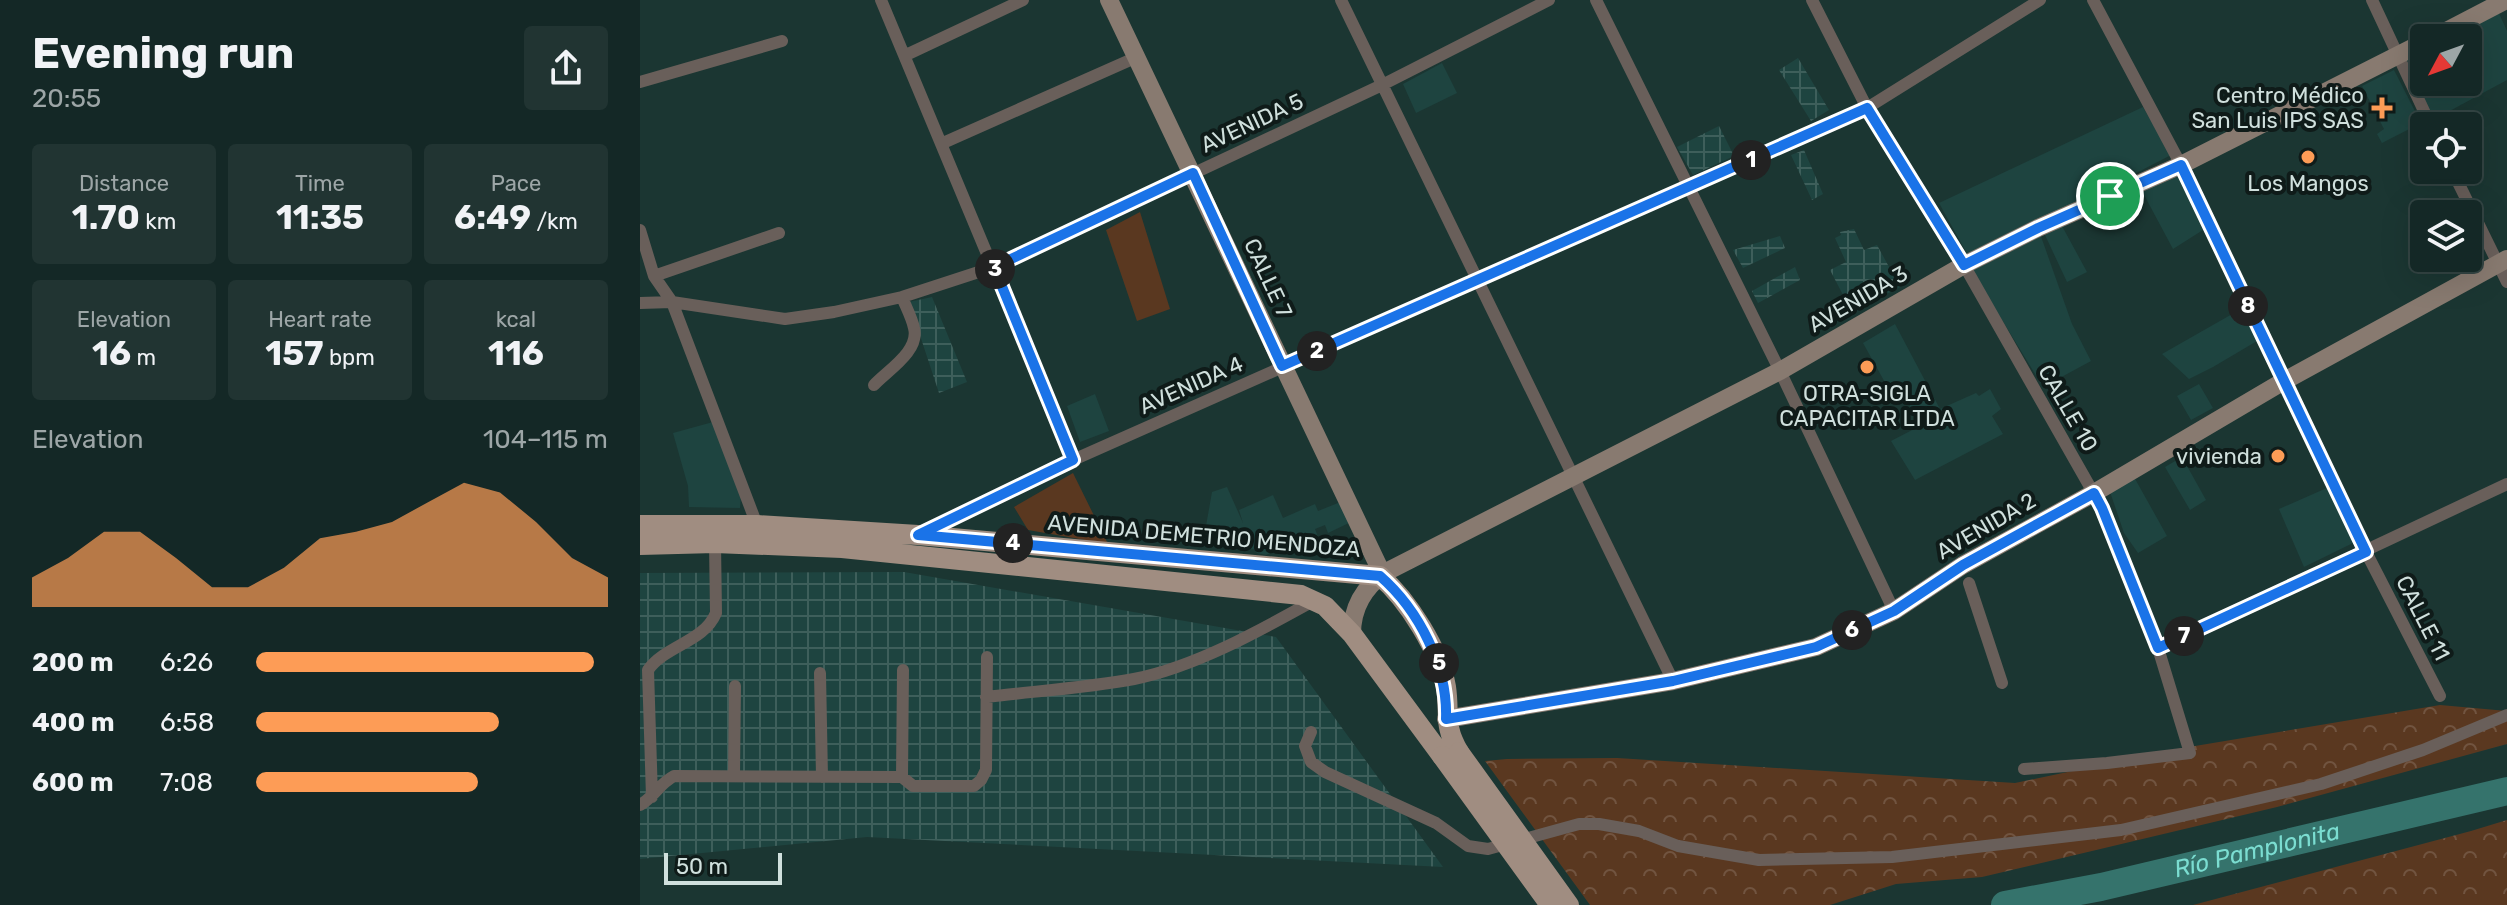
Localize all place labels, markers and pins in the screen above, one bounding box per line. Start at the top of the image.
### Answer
place label: Centro Médico San Luis IPS SAS [2191,82,2364,134]
marker: Centro Médico San Luis IPS SAS [2371,97,2393,119]
pin: 1 [1731,140,1771,180]
marker: Los Mangos [2299,148,2317,166]
pin [2076,162,2144,230]
place label: Los Mangos [2247,170,2369,197]
pin: 3 [975,249,1015,289]
pin: 8 [2228,286,2268,326]
pin: 2 [1297,331,1337,371]
marker: OTRA-SIGLA CAPACITAR LTDA [1858,358,1876,376]
place label: OTRA-SIGLA CAPACITAR LTDA [1779,380,1955,432]
place label: vivienda [2176,443,2262,470]
marker: vivienda [2269,447,2287,465]
pin: 4 [993,523,1033,563]
pin: 6 [1832,610,1872,650]
pin: 7 [2164,616,2204,656]
pin: 5 [1419,643,1459,683]

